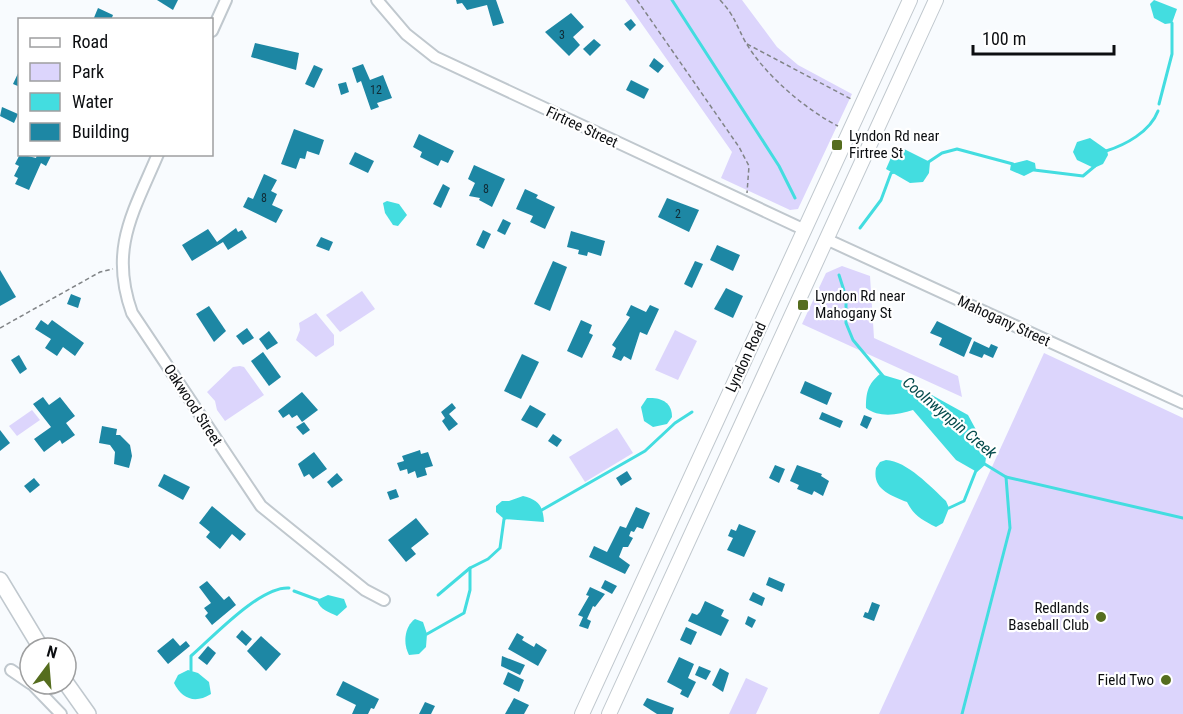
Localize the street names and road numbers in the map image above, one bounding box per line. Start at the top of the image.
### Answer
street label: Firtree Street [543,103,621,151]
street label: Mahogany Street [955,292,1053,350]
street label: Lyndon Road [722,319,770,395]
street label: Oakwood Street [160,361,226,449]

